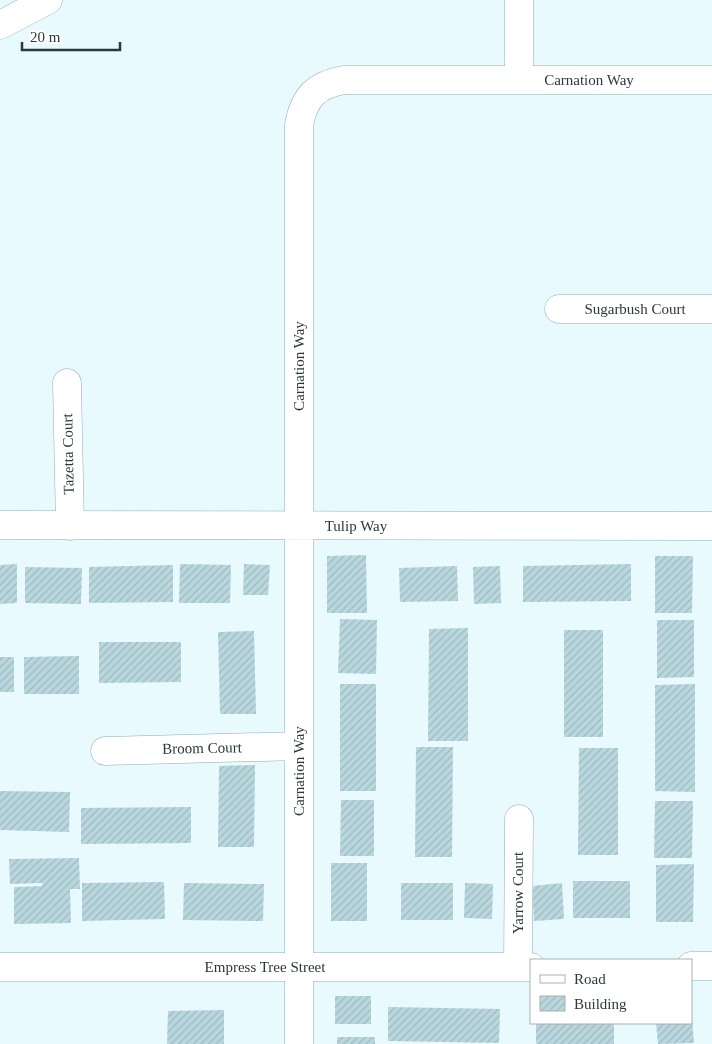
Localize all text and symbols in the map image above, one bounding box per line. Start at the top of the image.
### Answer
scale bar [22,20,120,52]
text: 20 m [30,29,61,45]
street label: Carnation Way [544,72,634,88]
street label: Sugarbush Court [584,301,686,317]
street label: Carnation Way [291,321,307,411]
street label: Tazetta Court [59,413,77,495]
street label: Tulip Way [325,518,388,534]
street label: Carnation Way [291,726,307,816]
street label: Broom Court [162,739,243,757]
street label: Yarrow Court [510,851,526,934]
street label: Empress Tree Street [205,959,326,975]
legend [530,959,692,1024]
text: Road [574,971,606,987]
text: Building [574,996,627,1012]

